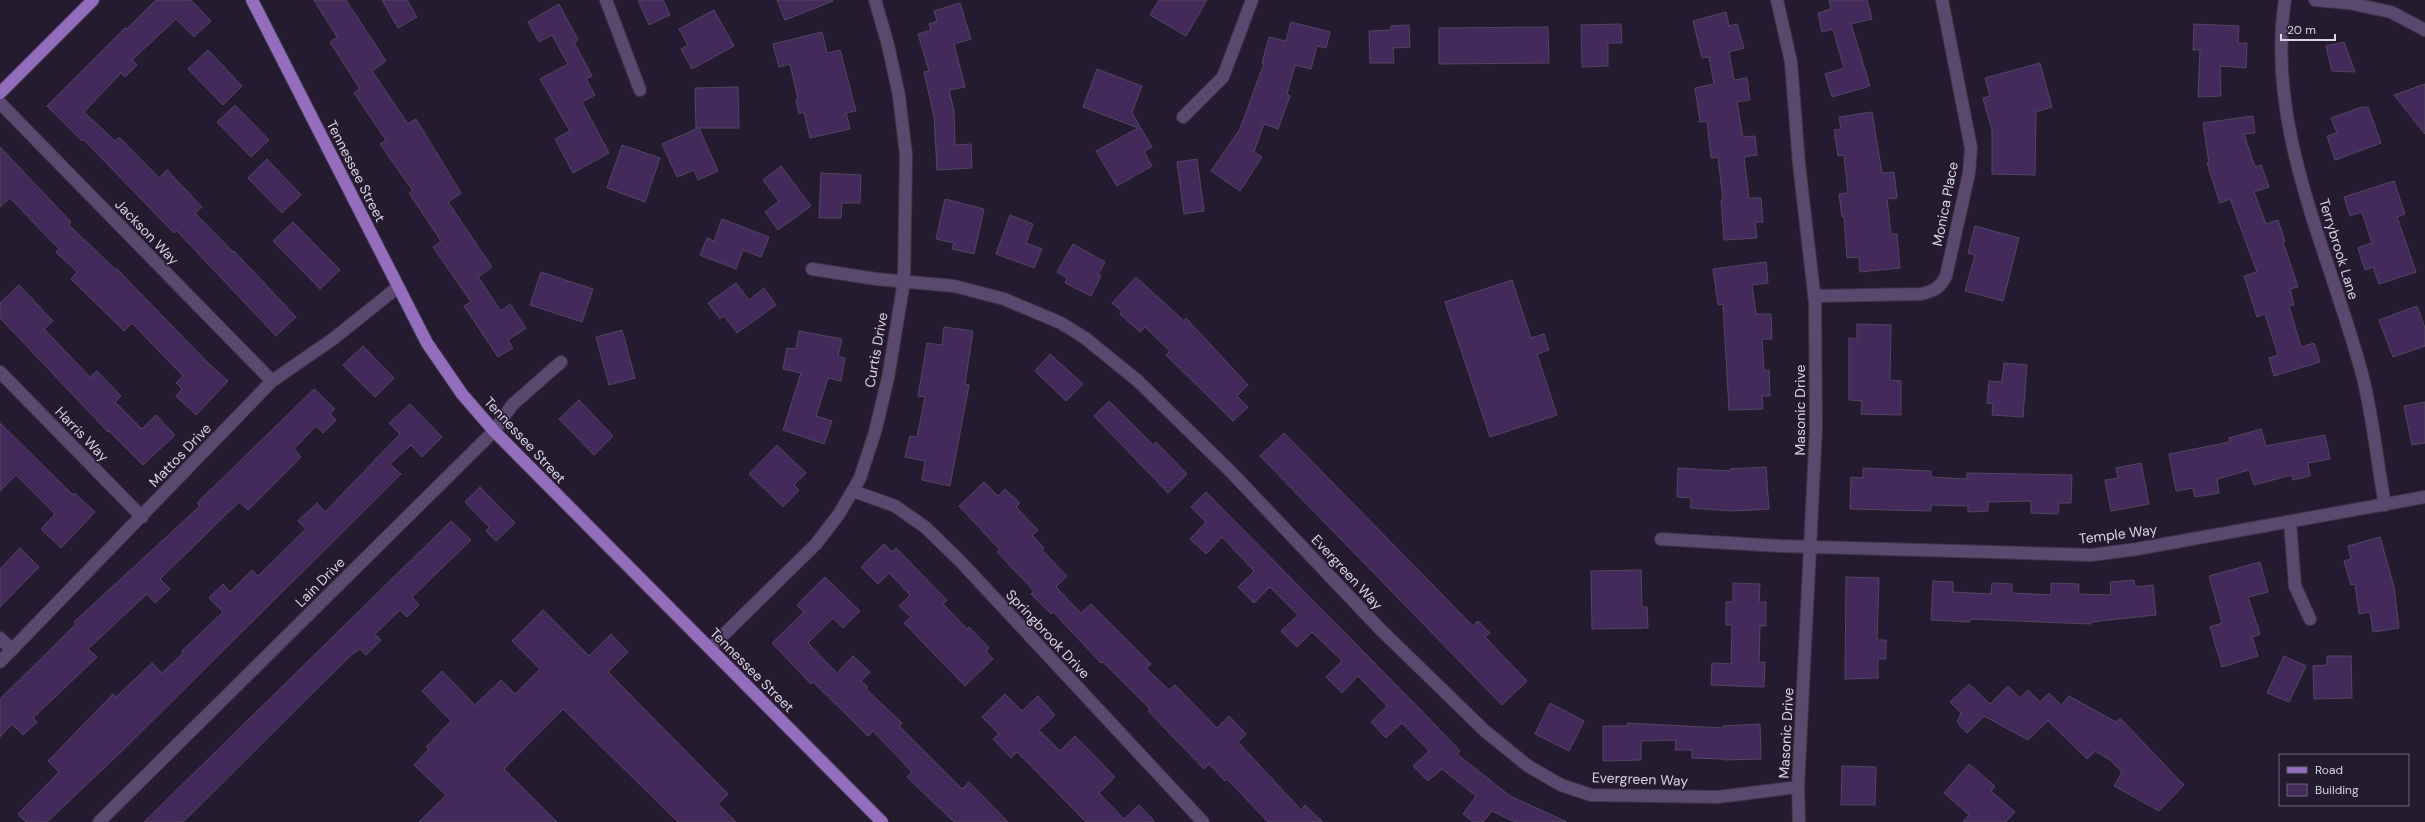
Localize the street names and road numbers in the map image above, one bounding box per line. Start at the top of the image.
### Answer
street label: Tennessee Street [323,117,389,225]
street label: Monica Place [1928,160,1962,248]
street label: Jackson Way [111,195,183,269]
street label: Terrybrook Lane [2315,196,2363,302]
street label: Curtis Drive [861,311,891,389]
street label: Masonic Drive [1791,364,1809,456]
street label: Tennessee Street [480,393,570,487]
street label: Harris Way [51,403,113,465]
street label: Mattos Drive [145,419,215,491]
street label: Temple Way [2078,520,2158,548]
street label: Evergreen Way [1308,531,1387,614]
street label: Lain Drive [291,553,349,611]
street label: Springbrook Drive [1002,586,1094,682]
street label: Tennessee Street [706,624,798,716]
street label: Masonic Drive [1775,687,1797,779]
street label: Evergreen Way [1592,768,1689,790]

